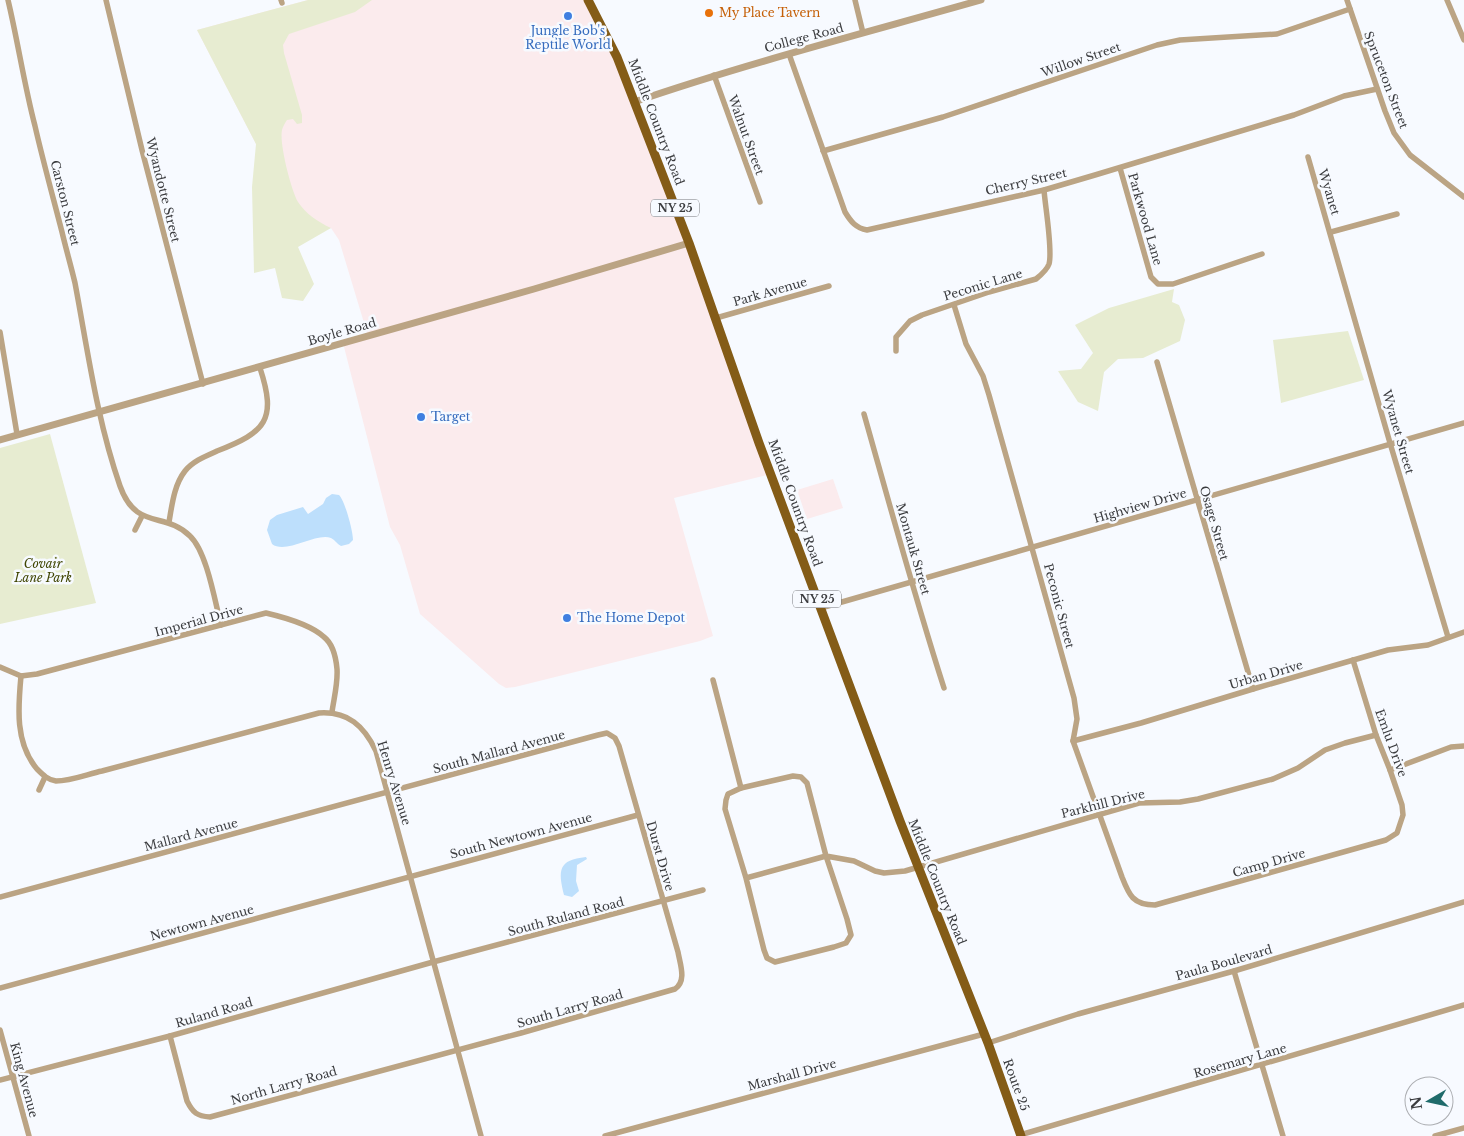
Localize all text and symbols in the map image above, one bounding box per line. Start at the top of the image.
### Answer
place label: My Place Tavern [719,5,820,20]
marker: My Place Tavern [703,7,715,19]
marker: Jungle Bob's Reptile World [562,10,574,22]
street label: College Road [763,20,845,55]
place label: Jungle Bob's Reptile World [525,23,611,52]
street label: Spruceton Street [1361,29,1412,131]
street label: Willow Street [1038,39,1123,80]
street label: Middle Country Road [625,56,688,187]
street label: Walnut Street [725,92,768,177]
street label: Wyandotte Street [143,135,184,244]
street label: Carston Street [48,159,83,248]
street label: Cherry Street [984,165,1068,198]
street label: Wyanet [1315,166,1344,217]
street label: Parkwood Lane [1125,171,1166,267]
road number: NY 25 [651,200,699,217]
street label: Peconic Lane [942,265,1024,304]
street label: Park Avenue [731,274,809,309]
street label: Boyle Road [306,315,378,348]
street label: Wyanet Street [1379,387,1418,476]
place label: Target [431,409,471,424]
marker: Target [415,411,427,423]
street label: Middle Country Road [765,437,825,569]
street label: Osage Street [1197,484,1232,562]
street label: Highview Drive [1092,485,1188,526]
street label: Montauk Street [893,501,934,597]
park label: Covair Lane Park [13,556,72,585]
street label: Peconic Street [1041,562,1078,650]
road number: NY 25 [793,590,841,608]
street label: Imperial Drive [153,601,245,640]
place label: The Home Depot [577,610,686,625]
marker: The Home Depot [561,612,573,624]
street label: Urban Drive [1227,657,1305,692]
street label: Emlu Drive [1372,707,1411,779]
street label: South Mallard Avenue [431,727,567,776]
street label: Henry Avenue [374,739,414,827]
street label: Parkhill Drive [1059,786,1146,821]
street label: South Newtown Avenue [448,809,594,862]
street label: Mallard Avenue [142,815,240,854]
street label: Middle Country Road [905,817,970,947]
street label: Durst Drive [643,819,678,893]
street label: Camp Drive [1231,845,1307,880]
street label: South Ruland Road [506,894,626,939]
street label: Newtown Avenue [148,901,255,944]
street label: Paula Boulevard [1174,942,1274,983]
street label: South Larry Road [515,986,624,1031]
street label: Ruland Road [173,994,254,1031]
street label: Rosemary Lane [1192,1040,1288,1081]
street label: King Avenue [7,1041,42,1119]
street label: Marshall Drive [746,1055,838,1094]
street label: Route 25 [1000,1057,1033,1113]
street label: North Larry Road [229,1063,339,1108]
north arrow [1404,1076,1454,1126]
text: N [1406,1095,1426,1111]

